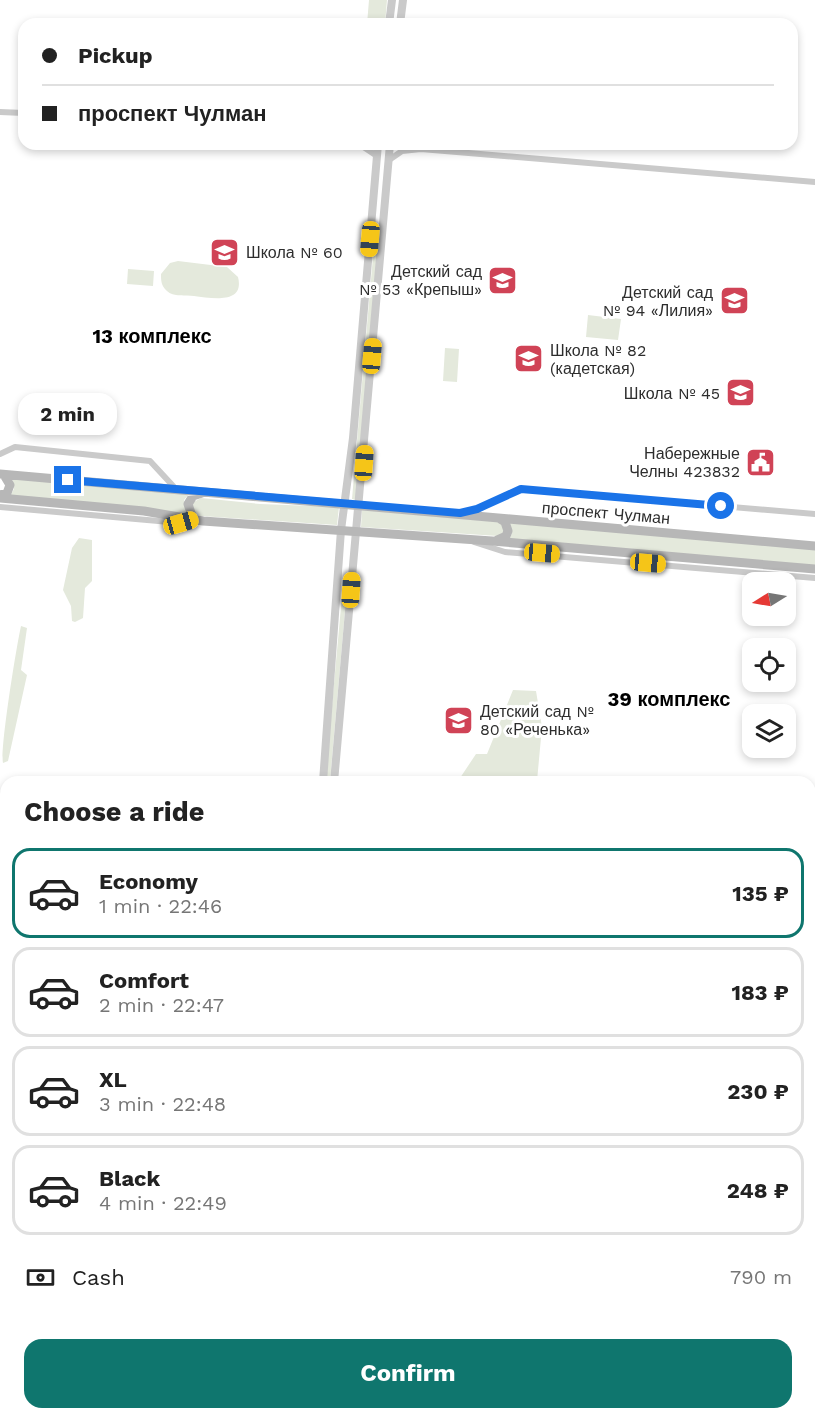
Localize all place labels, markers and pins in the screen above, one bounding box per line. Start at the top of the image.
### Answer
school or university icon: Школа № 60 [209,236,241,268]
place label: Школа № 60 [246,243,343,262]
place label: Детский сад № 53 «Крепыш» [359,262,483,299]
school or university icon: Детский сад № 53 «Крепыш» [487,264,519,296]
place label: Детский сад № 94 «Лилия» [603,283,714,320]
school or university icon: Детский сад № 94 «Лилия» [718,285,750,317]
place label: Школа № 82 (кадетская) [550,341,646,378]
school or university icon: Школа № 82 (кадетская) [513,343,545,375]
school or university icon: Школа № 45 [725,377,757,409]
place label: Школа № 45 [624,384,720,403]
place label: Набережные Челны 423832 [629,444,740,481]
public building icon: Набережные Челны 423832 [745,446,777,478]
place label: Детский сад № 80 «Реченька» [480,702,594,739]
school or university icon: Детский сад № 80 «Реченька» [443,704,475,736]

